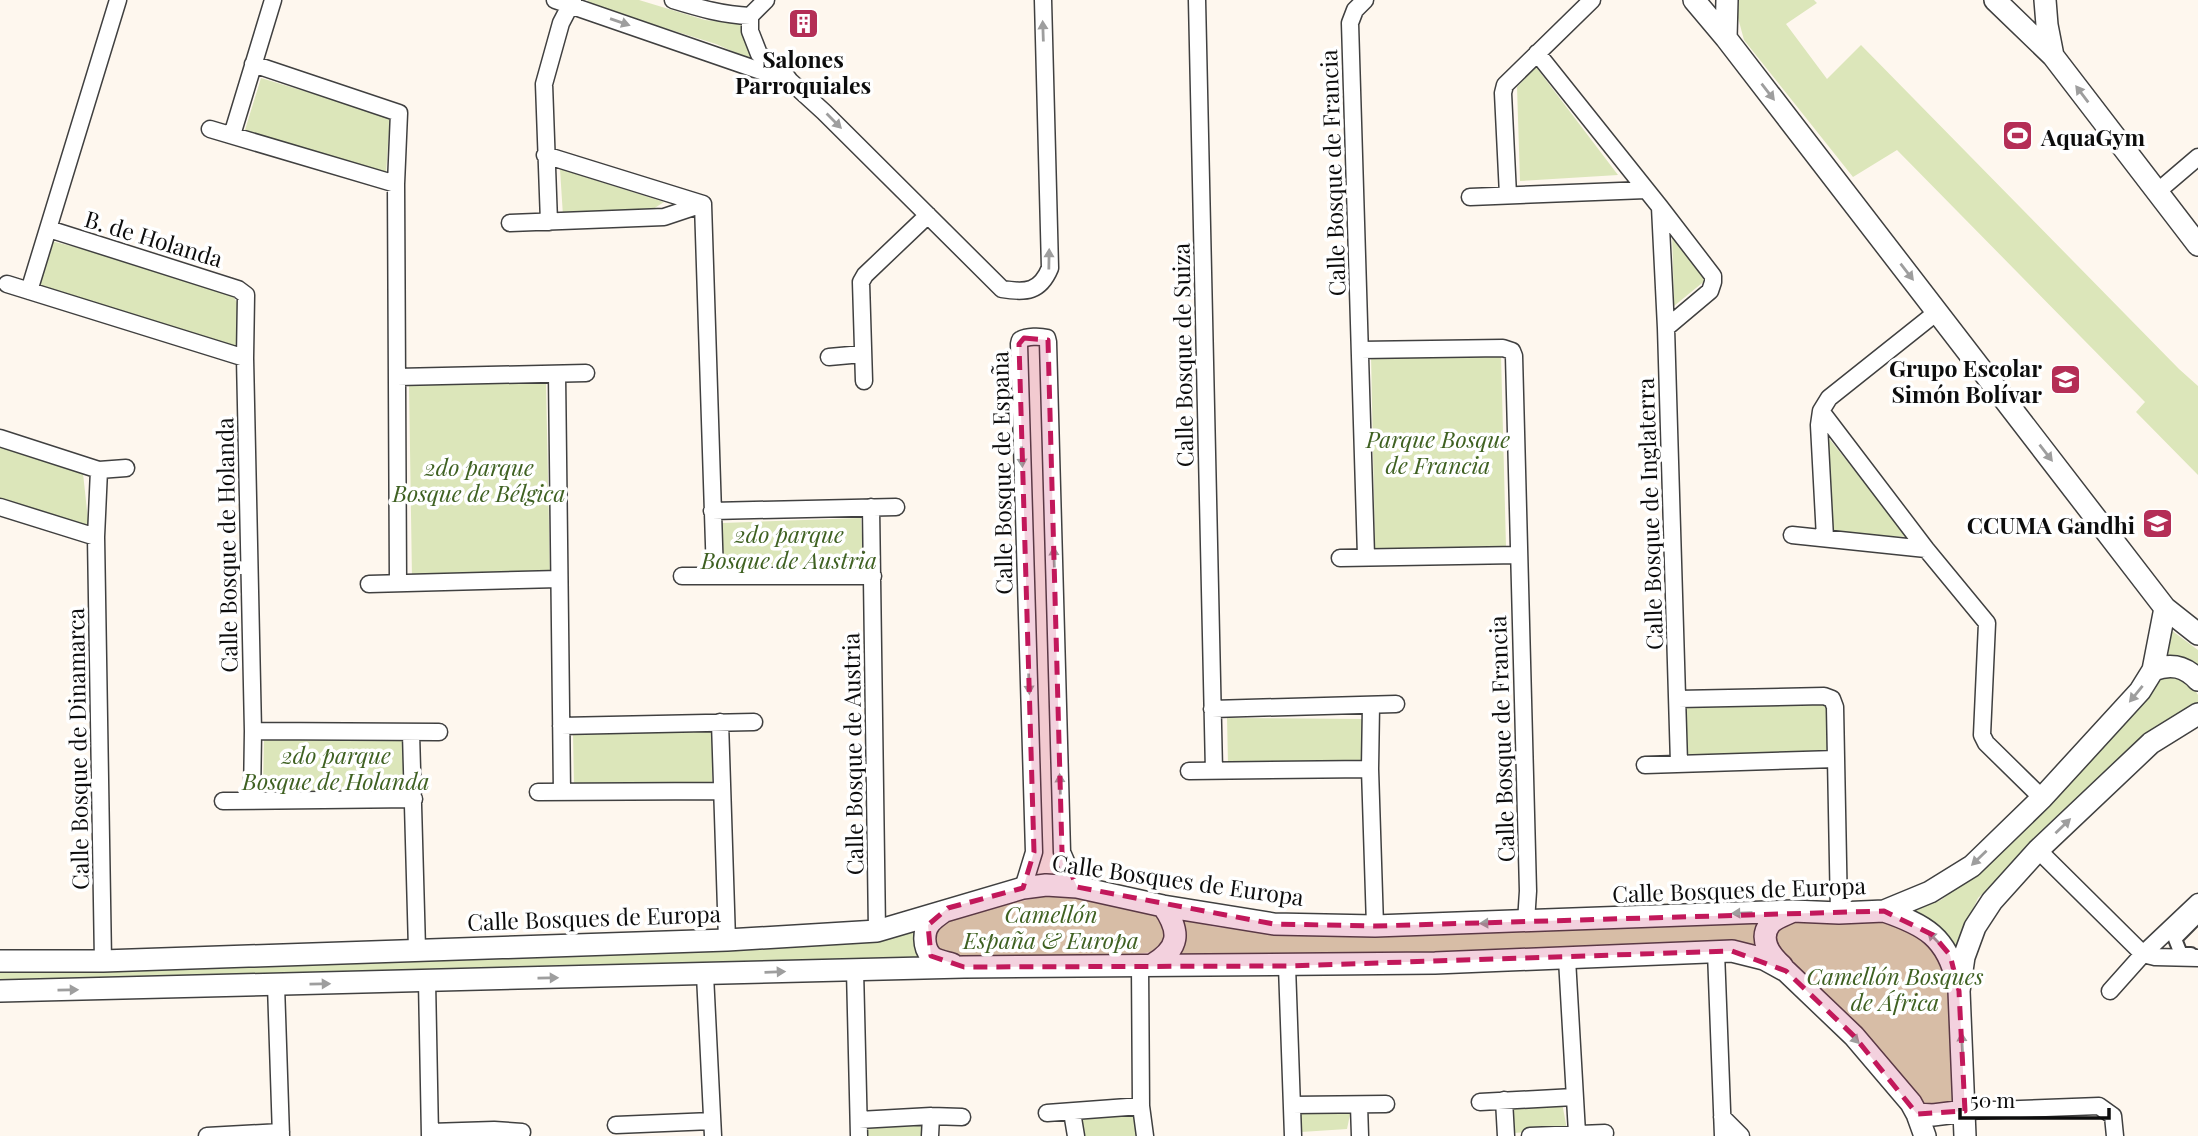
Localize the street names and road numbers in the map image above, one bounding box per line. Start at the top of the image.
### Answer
street label: Calle Bosque de Francia [1312,48,1352,297]
street label: B. de Holanda [81,202,227,274]
street label: Calle Bosque de Suiza [1165,242,1199,467]
street label: Calle Bosque de España [983,350,1019,595]
street label: Calle Bosque de Inglaterra [1629,377,1669,651]
street label: Calle Bosque de Holanda [208,417,244,673]
street label: Calle Bosque de Dinamarca [59,607,95,890]
street label: Calle Bosque de Francia [1481,614,1521,863]
street label: Calle Bosque de Austria [834,632,870,875]
street label: Calle Bosques de Europa [1050,846,1306,912]
street label: Calle Bosques de Europa [1612,869,1867,909]
street label: Calle Bosques de Europa [467,897,722,937]

